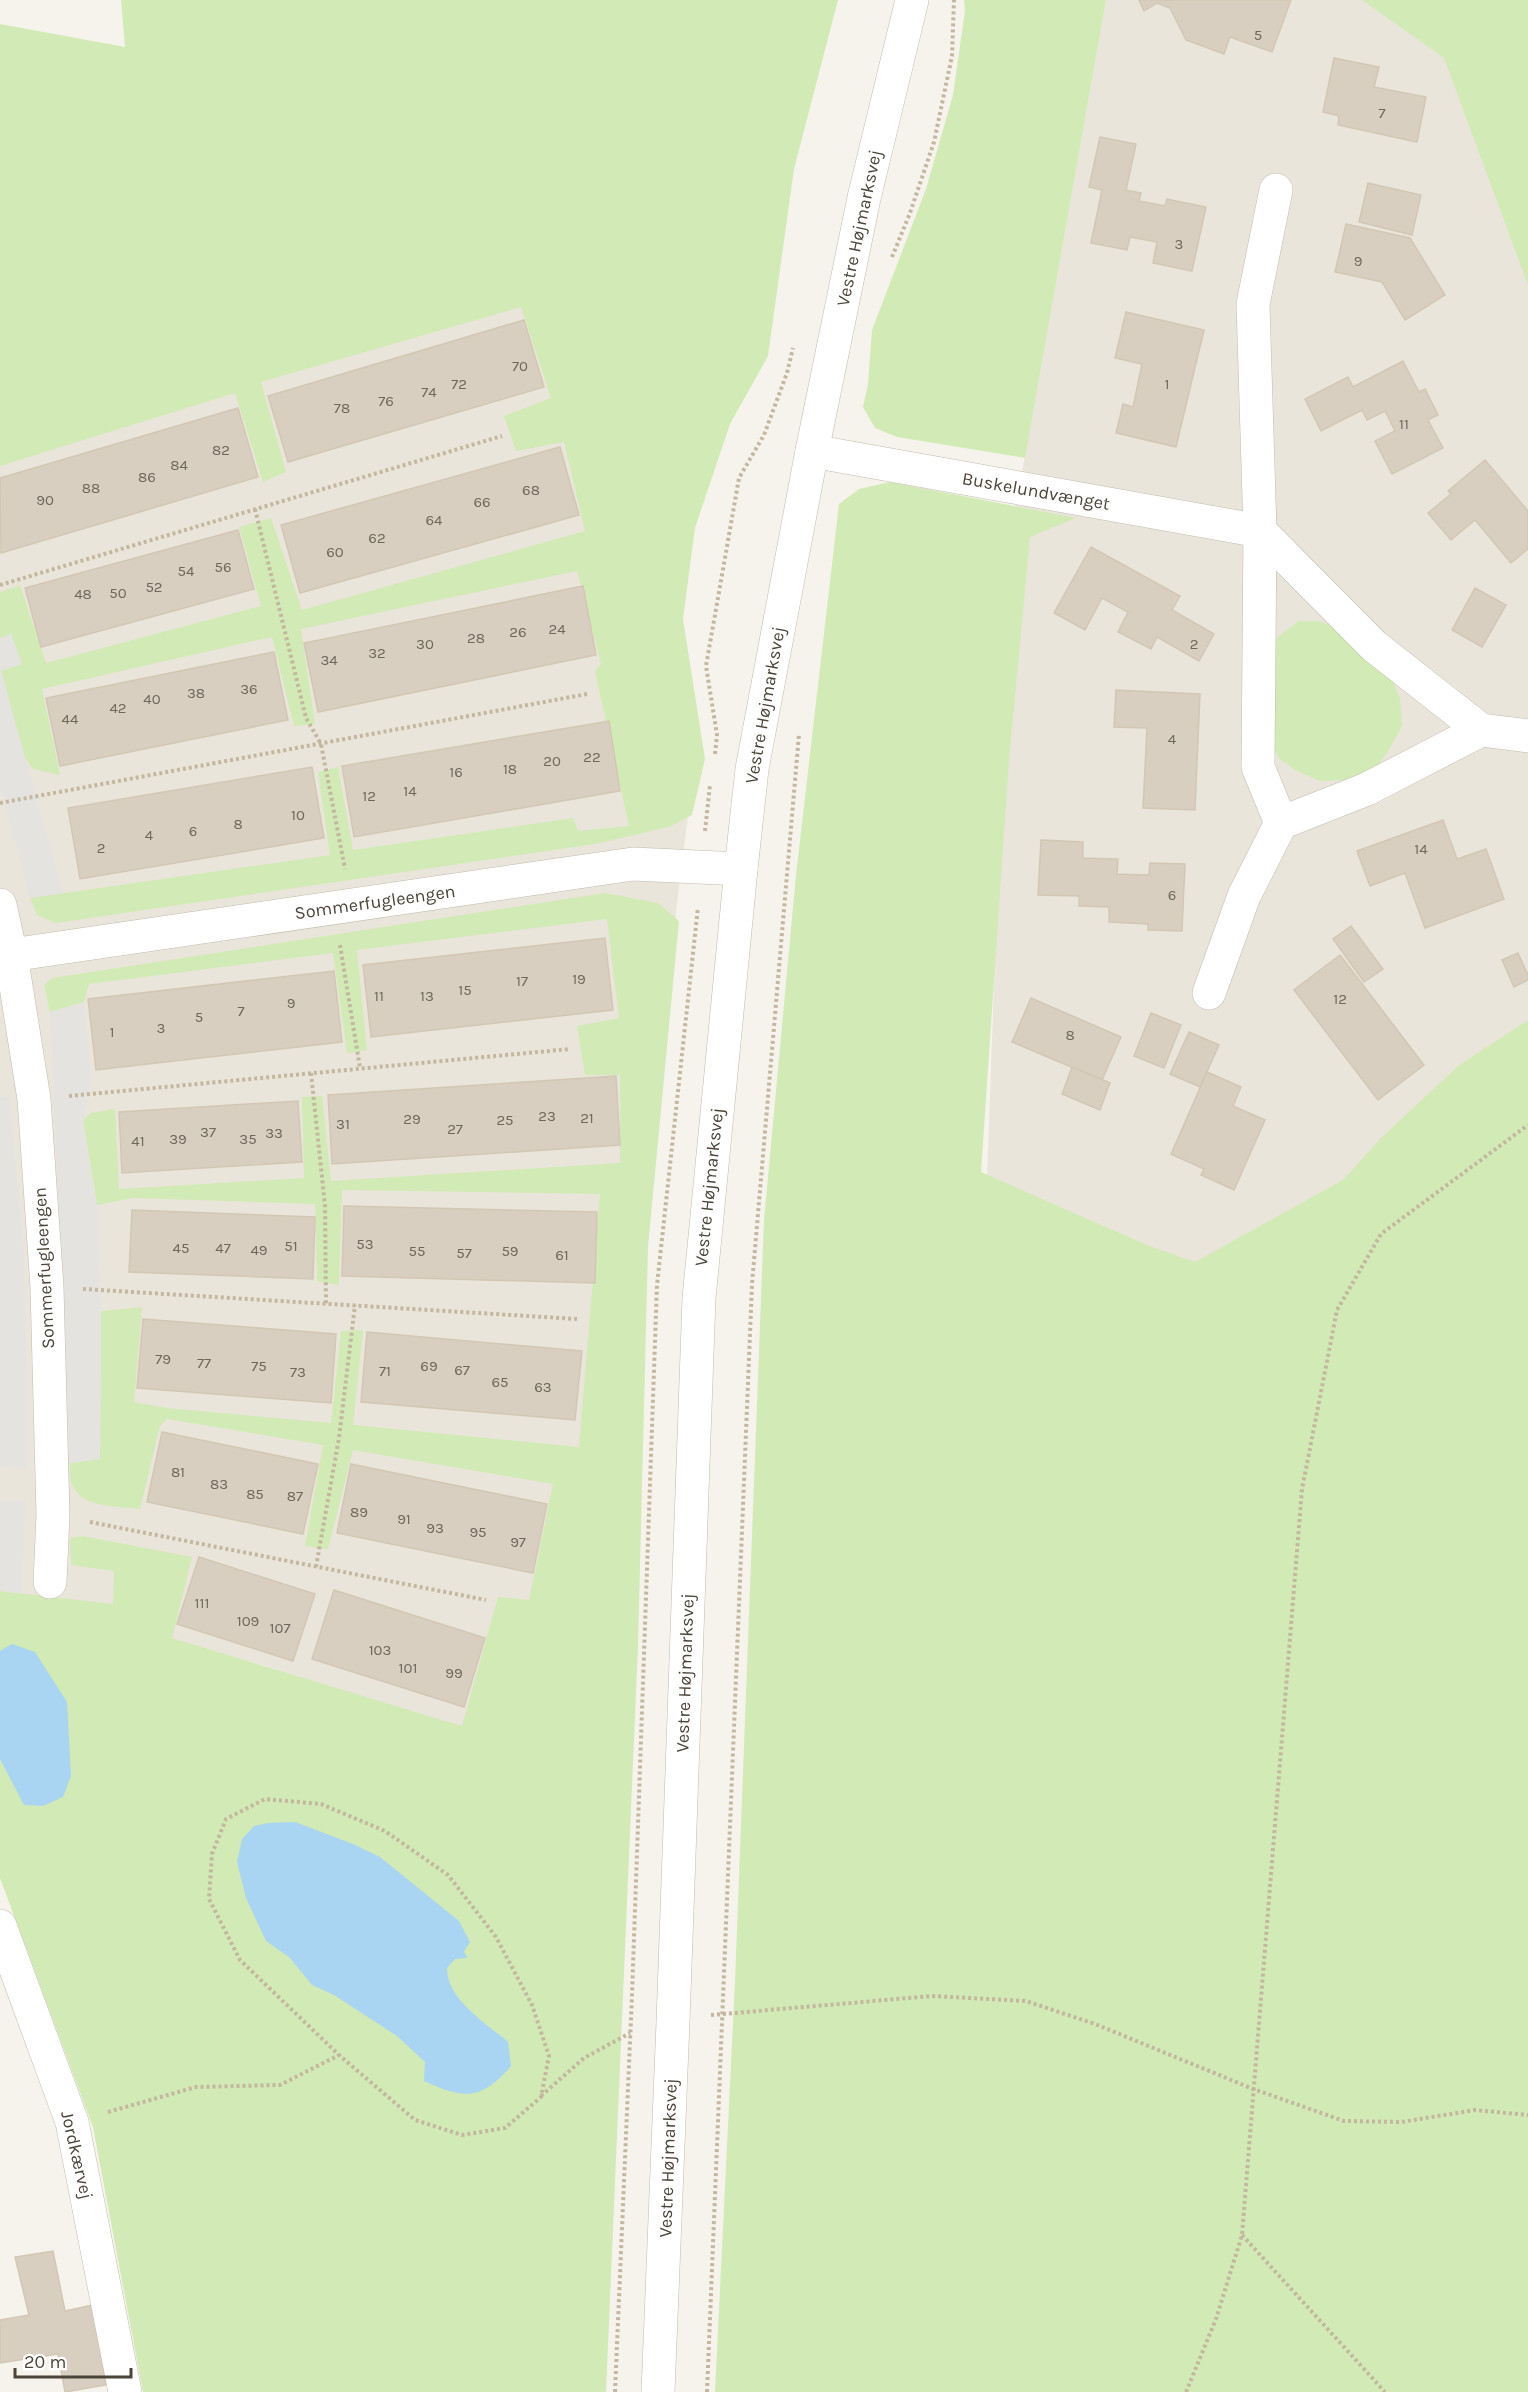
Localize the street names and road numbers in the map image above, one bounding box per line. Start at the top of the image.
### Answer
street label: Vestre Højmarksvej [832,148,886,308]
street label: Buskelundvænget [960,467,1112,515]
street label: Vestre Højmarksvej [740,625,790,785]
street label: Sommerfugleengen [293,880,457,924]
street label: Vestre Højmarksvej [690,1107,728,1267]
street label: Sommerfugleengen [29,1187,59,1349]
street label: Vestre Højmarksvej [671,1593,699,1753]
street label: Vestre Højmarksvej [654,2078,682,2238]
street label: Jordkærvej [56,2109,98,2201]

